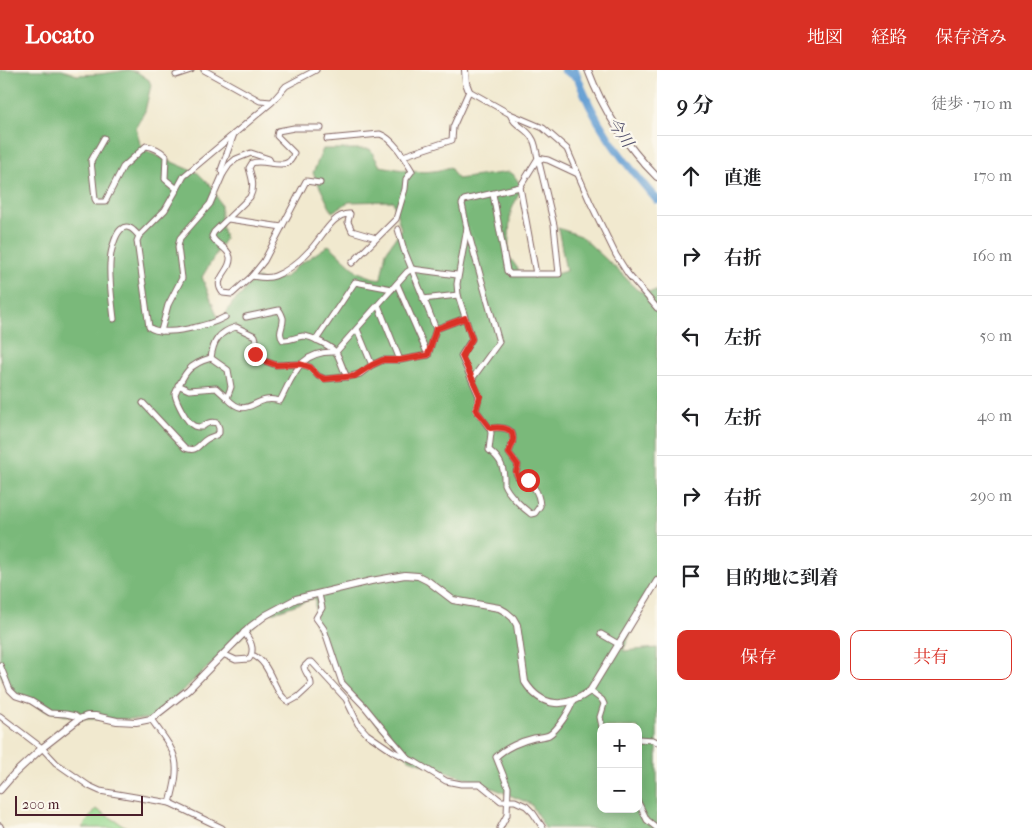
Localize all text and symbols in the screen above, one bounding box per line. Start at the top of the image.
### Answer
text: Locato [25,21,94,49]
text: 地図 [807,27,843,48]
text: 経路 [871,27,907,48]
text: 保存済み [935,27,1007,48]
text: 9 分 [677,93,714,117]
text: 徒歩 · 710 m [931,94,1012,113]
water label: 今川 [604,114,639,153]
icon: ahead [677,162,705,190]
text: 170 m [973,166,1012,185]
text: 直進 [724,167,762,189]
icon: right [677,242,705,270]
text: 160 m [972,246,1012,265]
text: 右折 [724,247,762,269]
icon: left [677,322,705,350]
text: 50 m [980,326,1012,345]
text: 左折 [724,327,762,349]
route end [244,343,267,366]
icon: left [677,402,705,430]
text: 40 m [977,406,1012,425]
text: 左折 [724,407,762,429]
route start [517,469,540,492]
icon: right [677,482,705,510]
text: 290 m [970,486,1012,505]
text: 右折 [724,487,762,509]
icon: arrive [677,562,705,590]
text: 目的地に到着 [724,567,838,589]
button: 保存 [677,630,840,680]
button: 共有 [850,630,1012,680]
map controls [597,723,642,813]
button: + [597,723,642,768]
button: − [597,768,642,813]
scale bar [15,793,142,816]
text: 200 m [22,796,59,813]

